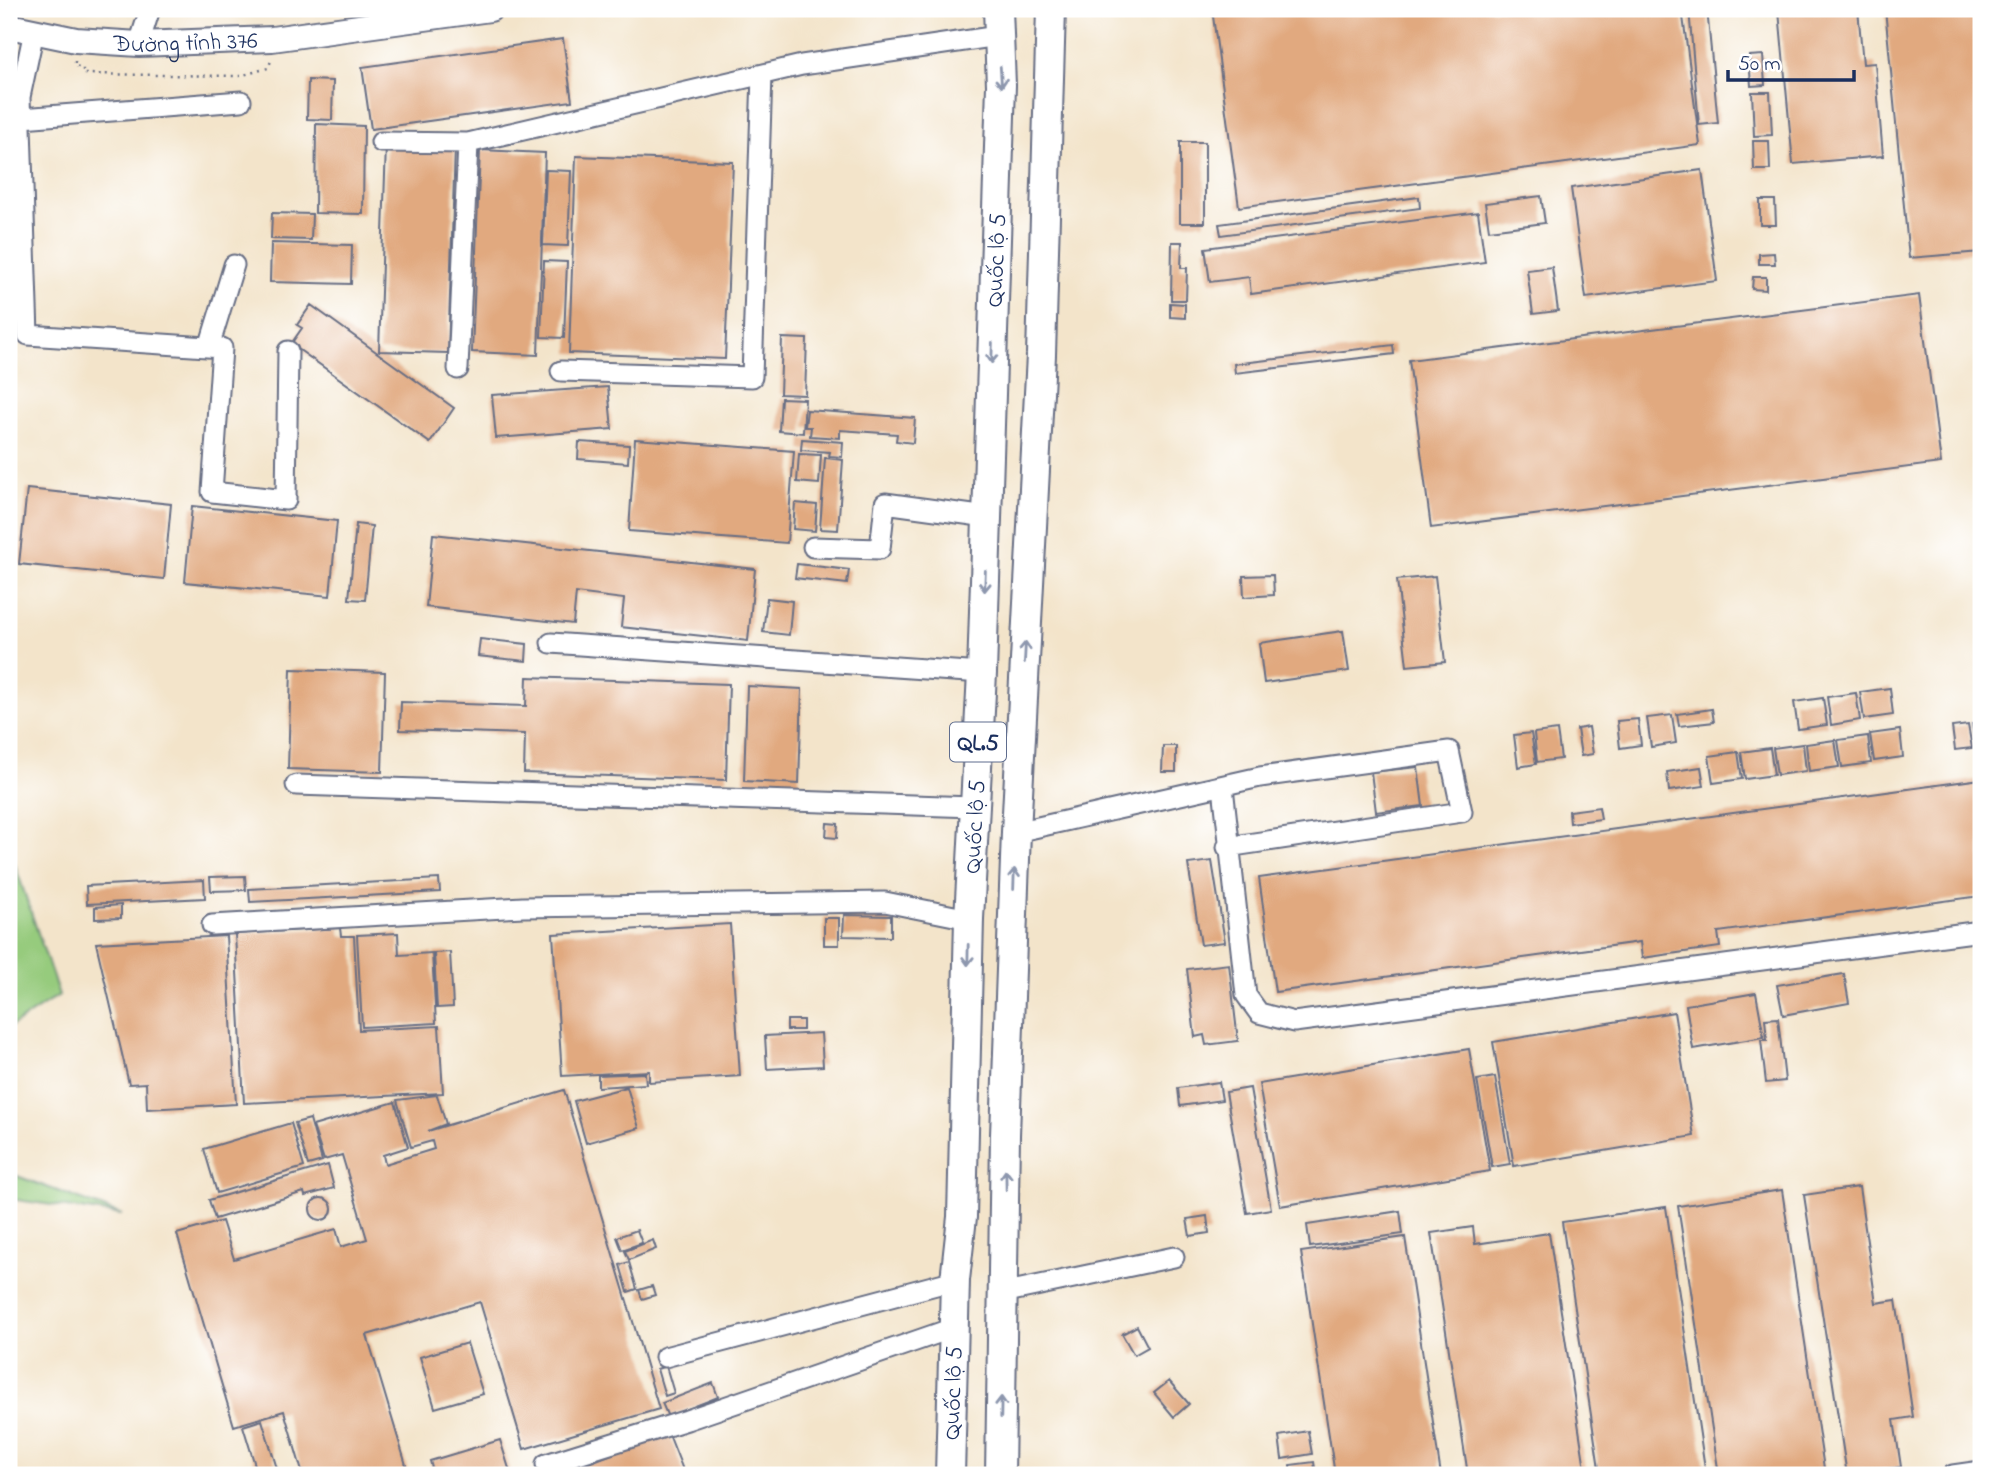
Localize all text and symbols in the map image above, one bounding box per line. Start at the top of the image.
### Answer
street label: Đường tỉnh 376 [111,25,259,64]
scale bar [1728,38,1854,82]
text: 50 m [1738,50,1781,80]
one-way arrow [994,65,1007,88]
street label: Quốc lộ 5 [979,213,1017,308]
one-way arrow [986,341,999,364]
one-way arrow [978,569,992,592]
one-way arrow [1019,640,1032,663]
road number: QL.5 [950,722,1006,762]
street label: Quốc lộ 5 [956,779,996,875]
one-way arrow [1008,868,1021,891]
one-way arrow [961,943,975,966]
one-way arrow [999,1168,1013,1191]
street label: Quốc lộ 5 [936,1346,973,1440]
one-way arrow [994,1396,1008,1419]

